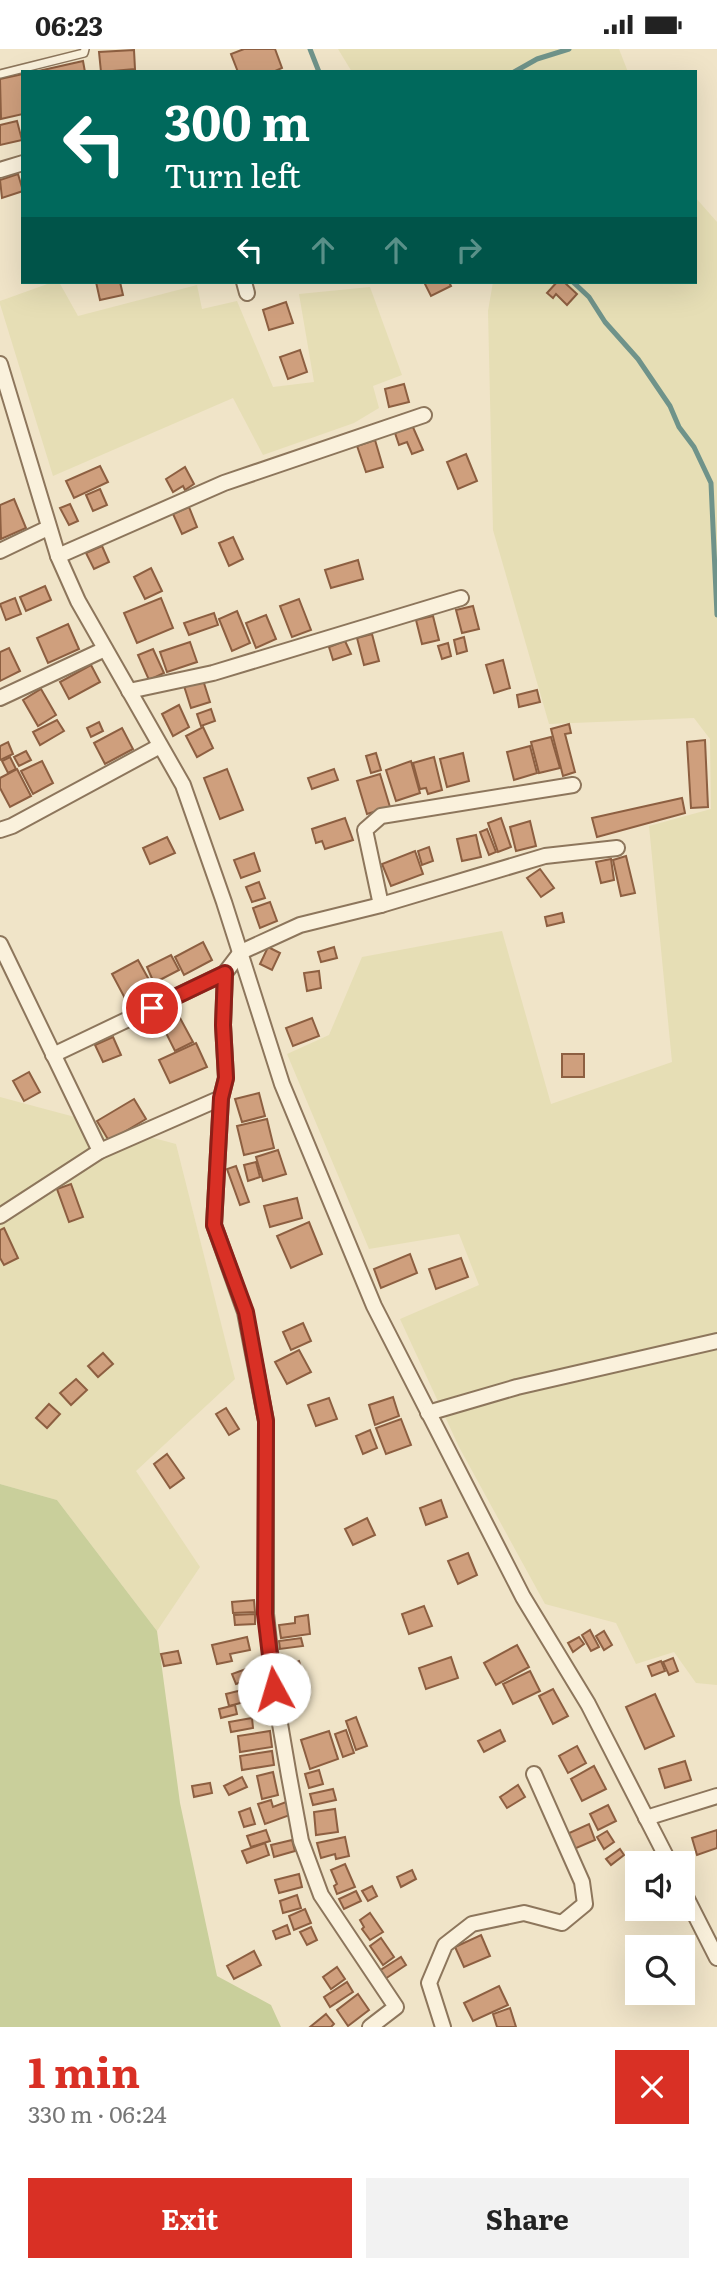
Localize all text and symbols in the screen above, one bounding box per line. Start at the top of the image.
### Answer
text: 06:23 [35,5,103,44]
text: 300 m [164,83,310,156]
icon: left [49,98,140,189]
text: Turn left [164,150,301,198]
icon: left [231,231,269,269]
icon: ahead [304,231,342,269]
icon: ahead [377,231,415,269]
icon: right [450,231,488,269]
pin [122,978,182,1038]
icon: arrive [133,989,171,1027]
position arrow [237,1652,311,1726]
map controls [625,1851,695,2005]
button: sound [625,1851,695,1921]
button: search [625,1935,695,2005]
text: 1 min [28,2039,140,2101]
button: close [615,2050,689,2124]
text: 330 m · 06:24 [28,2096,167,2130]
button: Exit [28,2178,352,2258]
button: Share [366,2178,689,2258]

